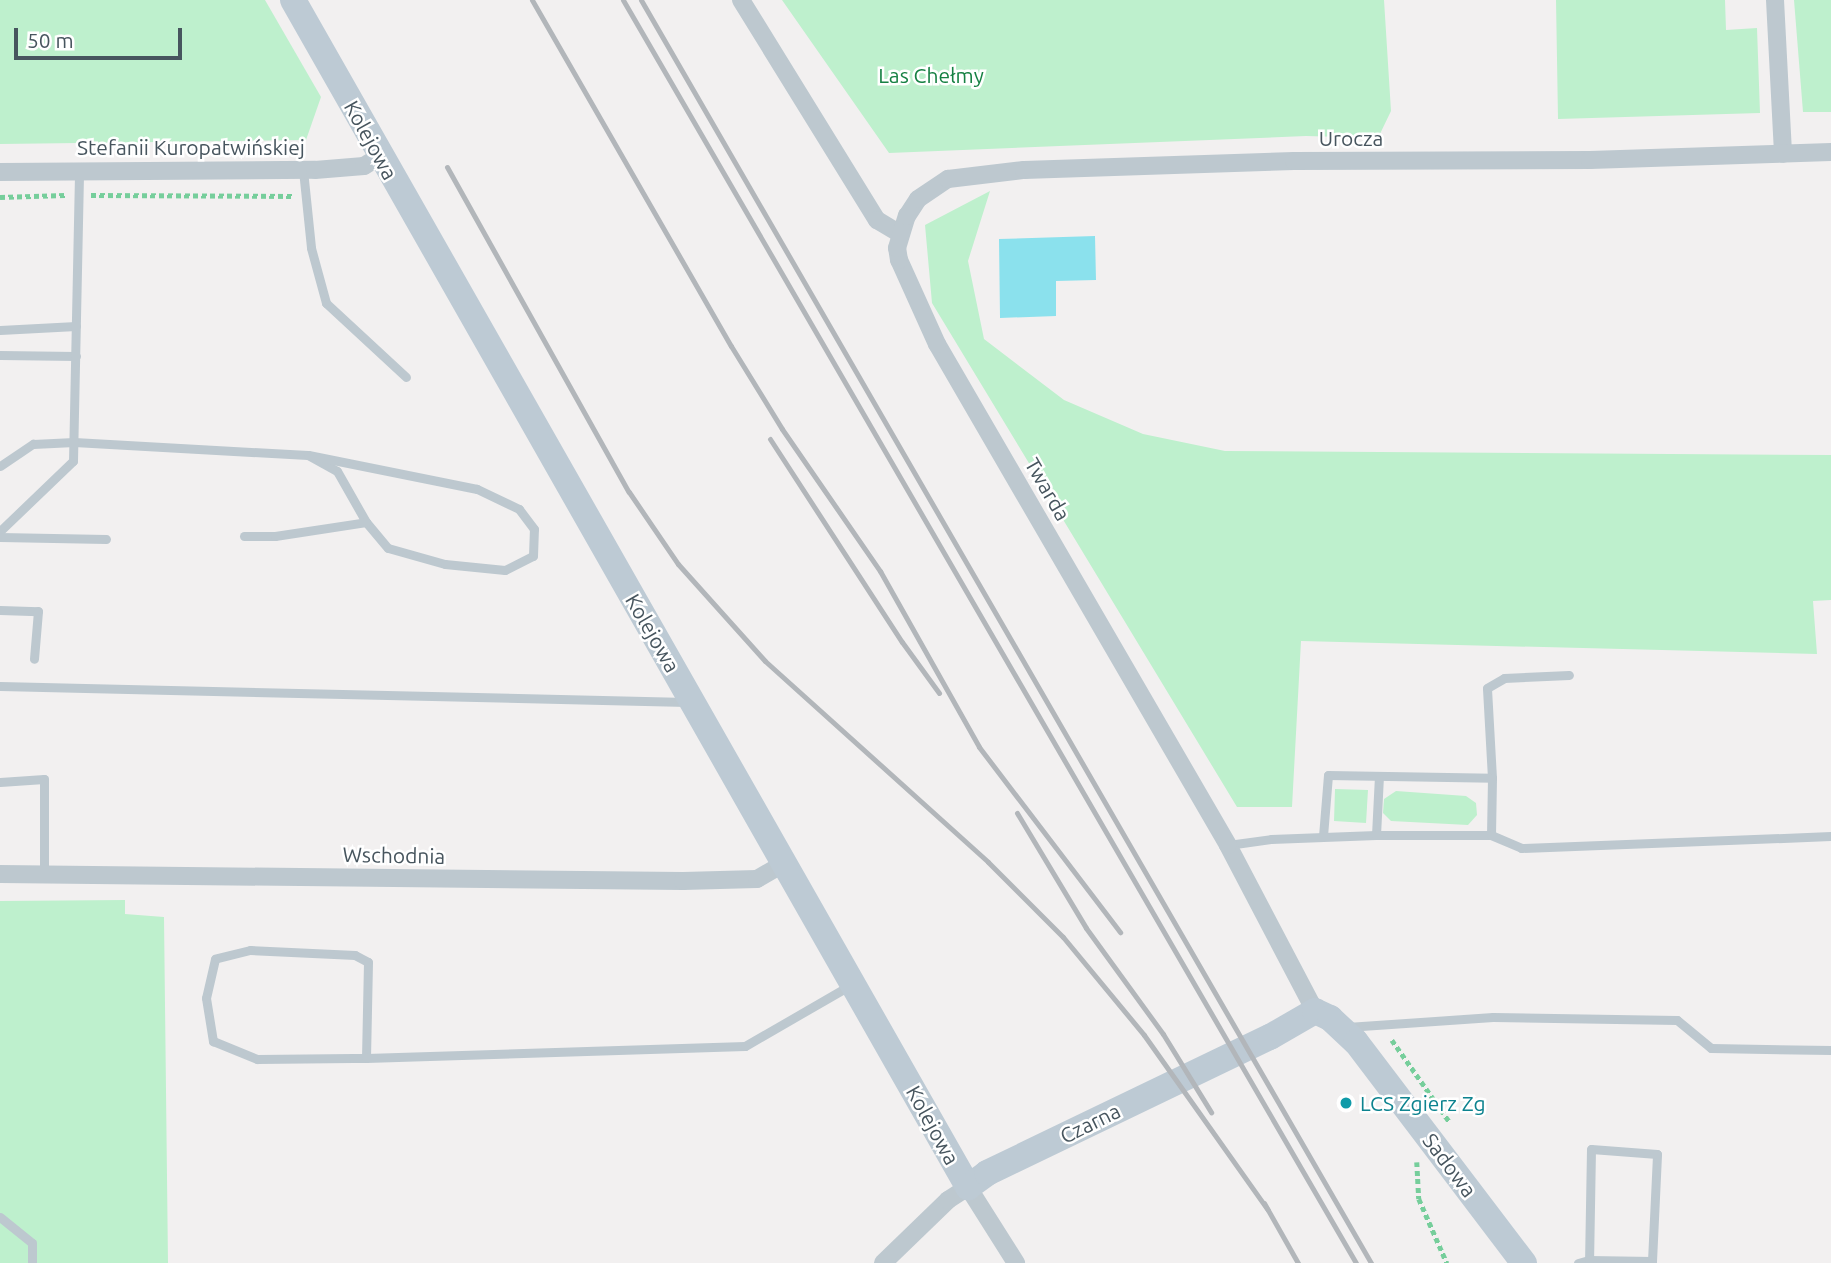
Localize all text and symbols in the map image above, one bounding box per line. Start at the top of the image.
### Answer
scale bar [18,14,186,58]
text: 50 m [27,28,74,52]
park label: Las Chełmy [878,62,984,88]
street label: Kolejowa [339,96,403,184]
street label: Urocza [1319,125,1383,151]
street label: Stefanii Kuropatwińskiej [77,134,305,160]
street label: Twarda [1020,453,1076,525]
street label: Kolejowa [621,589,685,677]
street label: Wschodnia [343,842,445,868]
street label: Kolejowa [901,1081,965,1169]
place label: LCS Zgierz Zg [1360,1090,1485,1116]
marker: LCS Zgierz Zg [1338,1095,1354,1111]
street label: Czarna [1056,1098,1124,1148]
street label: Sadowa [1418,1128,1482,1202]

